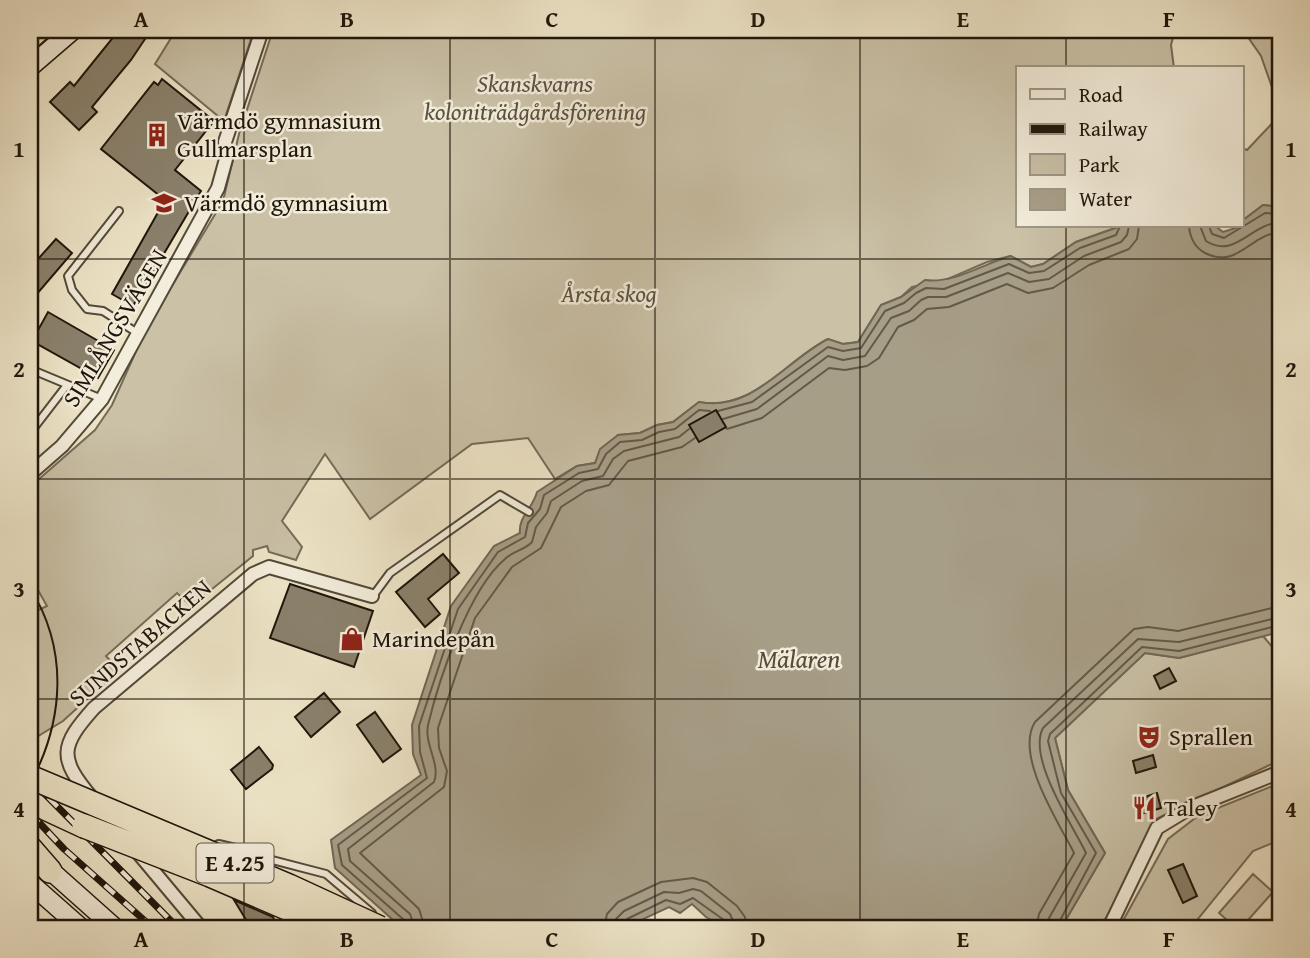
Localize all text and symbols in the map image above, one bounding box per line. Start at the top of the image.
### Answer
text: A [134,2,149,35]
text: B [340,2,354,35]
text: C [545,2,559,35]
text: D [751,2,766,35]
text: E [957,2,969,35]
text: F [1163,2,1175,35]
park label: Skanskvarns koloniträdgårdsförening [424,66,646,129]
legend [1016,66,1244,228]
text: Road [1079,79,1124,110]
place label: Värmdö gymnasium Gullmarsplan [177,103,381,166]
text: Railway [1079,113,1148,144]
building icon: Värmdö gymnasium Gullmarsplan [143,121,171,149]
text: 1 [13,132,25,165]
text: 1 [1285,132,1297,165]
text: Park [1079,149,1120,180]
text: Water [1079,183,1132,214]
place label: Värmdö gymnasium [184,185,388,220]
school or university icon: Värmdö gymnasium [150,189,178,217]
street label: SIMLÅNGSVÄGEN [54,242,176,413]
park label: Årsta skog [560,276,657,311]
text: 2 [13,352,25,385]
text: 2 [1285,352,1297,385]
street label: SUNDSTABACKEN [61,571,219,715]
text: 3 [13,572,25,605]
text: 3 [1285,572,1297,605]
place label: Marindepån [372,621,495,656]
shop icon: Marindepån [338,625,366,653]
water label: Mälaren [758,639,840,678]
place label: Sprallen [1169,719,1253,754]
theatre icon: Sprallen [1135,723,1163,751]
place label: Taley [1164,790,1218,825]
text: 4 [13,792,25,825]
text: 4 [1285,792,1297,825]
restaurant icon: Taley [1130,794,1158,822]
road number: E 4.25 [196,844,274,883]
text: A [134,922,149,955]
text: B [340,922,354,955]
text: C [545,922,559,955]
text: D [751,922,766,955]
text: E [957,922,969,955]
text: F [1163,922,1175,955]

